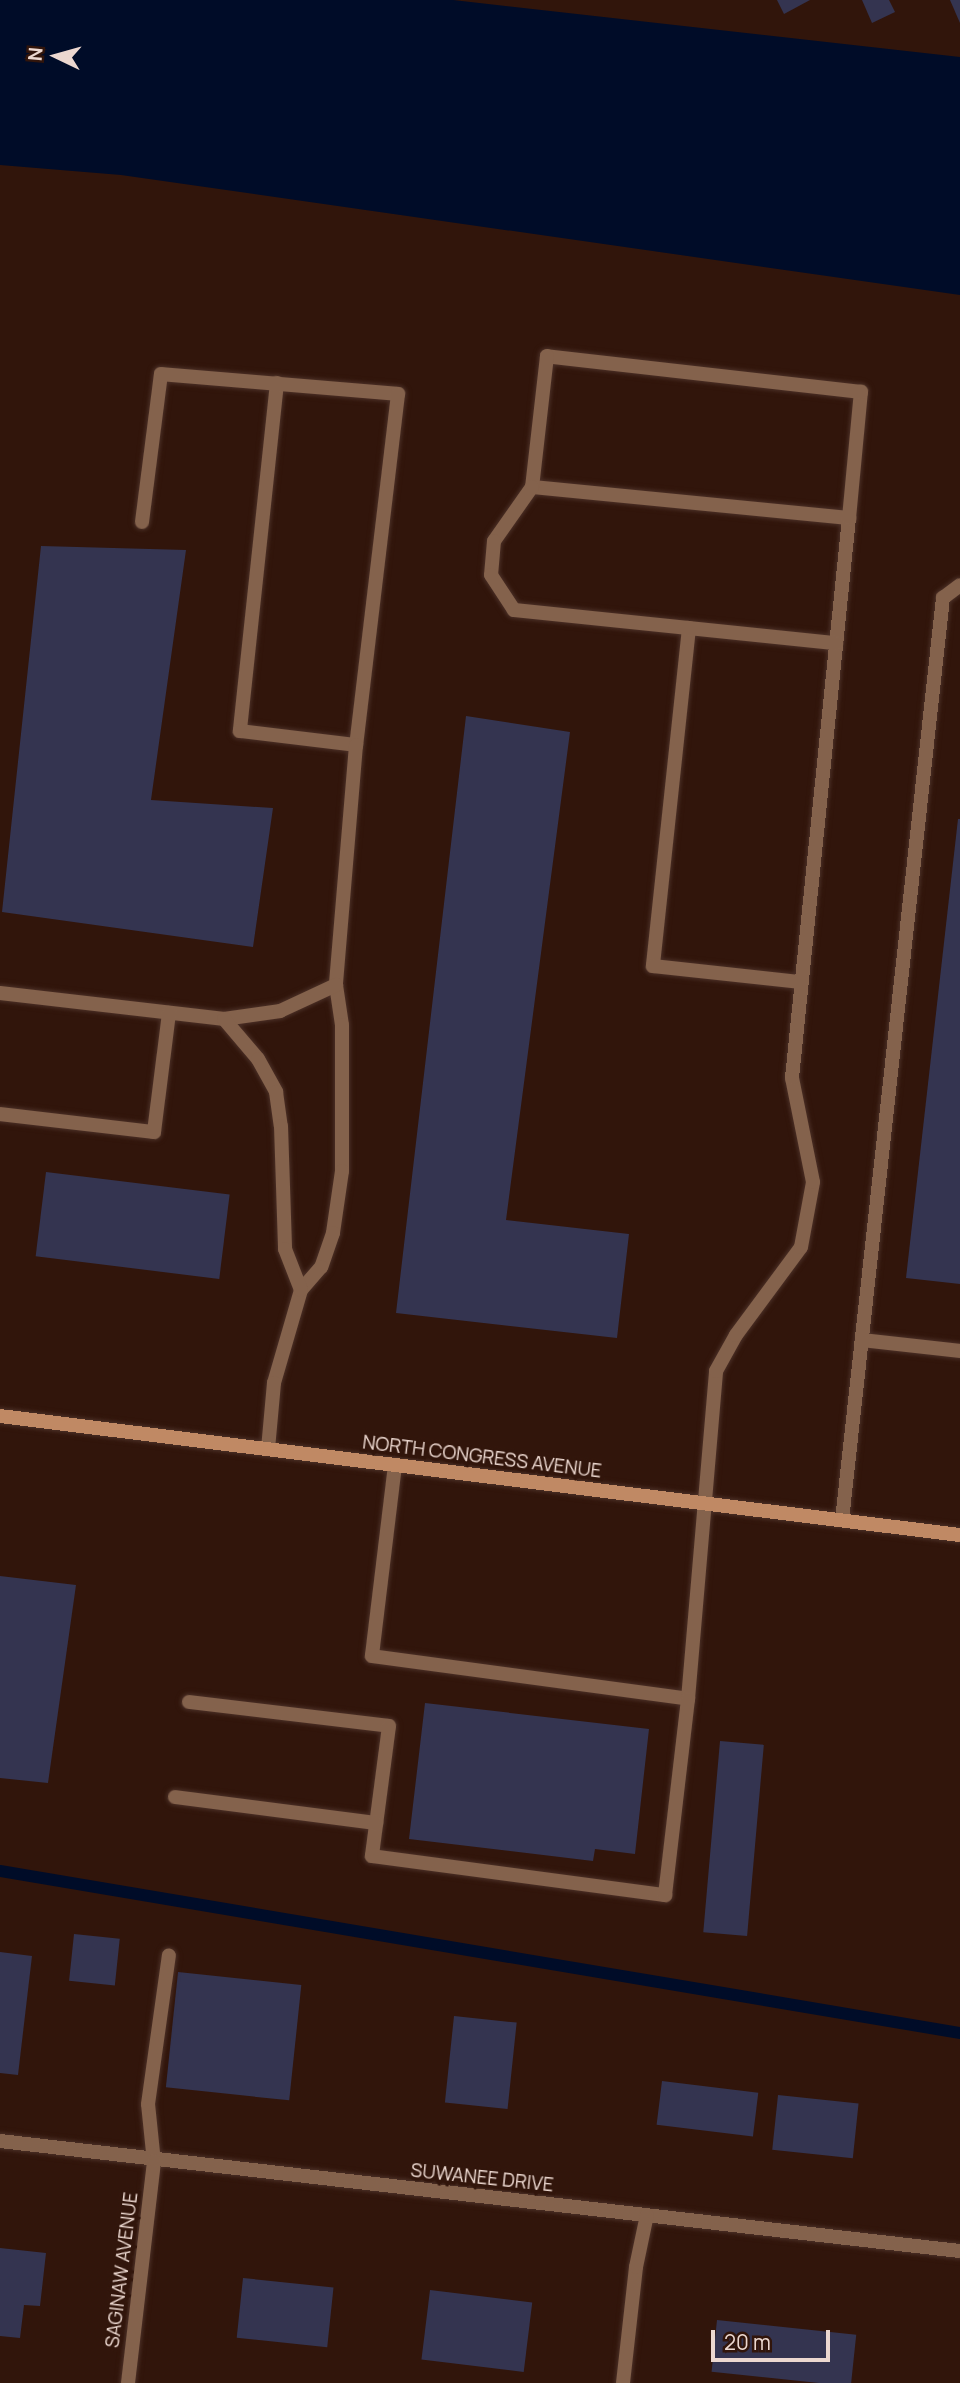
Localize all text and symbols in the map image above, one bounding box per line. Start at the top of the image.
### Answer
north arrow [21,21,91,91]
text: N [22,46,49,62]
street label: NORTH CONGRESS AVENUE [361,1431,603,1483]
street label: SUWANEE DRIVE [409,2159,555,2197]
street label: SAGINAW AVENUE [101,2191,143,2349]
scale bar [715,2316,834,2360]
text: 20 m [724,2328,771,2356]

